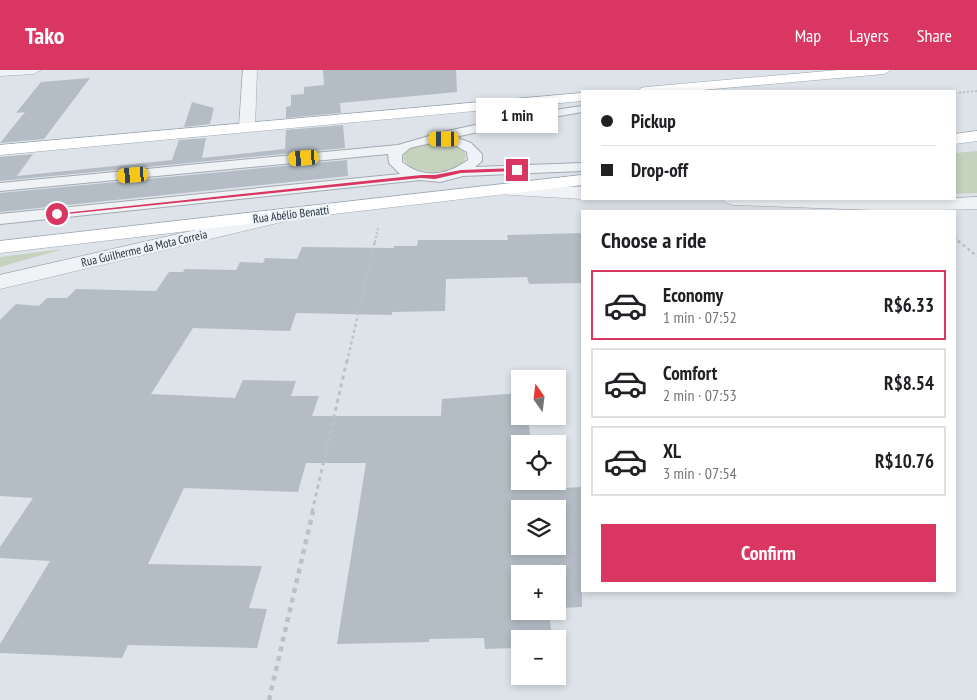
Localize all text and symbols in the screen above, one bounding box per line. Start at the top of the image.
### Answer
text: Tako [25,20,65,51]
text: Map [795,24,821,47]
text: Layers [849,24,889,47]
text: Share [917,24,952,47]
callout: 1 min [476,98,558,132]
text: 1 min [501,105,533,125]
text: Pickup [631,109,676,133]
car [429,132,459,147]
car [288,149,319,167]
text: Drop-off [631,158,688,182]
route end [506,159,528,181]
car [117,166,148,184]
street label: Rua Abélio Benatti [252,202,330,226]
route start [46,203,68,225]
street label: Rua Guilherme da Mota Correia [79,226,209,270]
text: Choose a ride [601,226,706,254]
icon: car [603,283,648,328]
text: Economy [663,283,723,307]
text: R$6.33 [884,293,934,317]
text: 1 min · 07:52 [663,307,737,327]
icon: car [603,361,648,406]
text: Comfort [663,361,717,385]
north arrow [511,370,566,425]
map controls [511,370,566,685]
text: R$8.54 [884,371,934,395]
text: 2 min · 07:53 [663,385,737,405]
button: locate [511,435,566,490]
icon: car [603,439,648,484]
text: XL [663,439,681,463]
text: R$10.76 [875,449,934,473]
text: 3 min · 07:54 [663,463,737,483]
button: layers [511,500,566,555]
button: Confirm [601,524,936,582]
button: + [511,565,566,620]
button: − [511,630,566,685]

